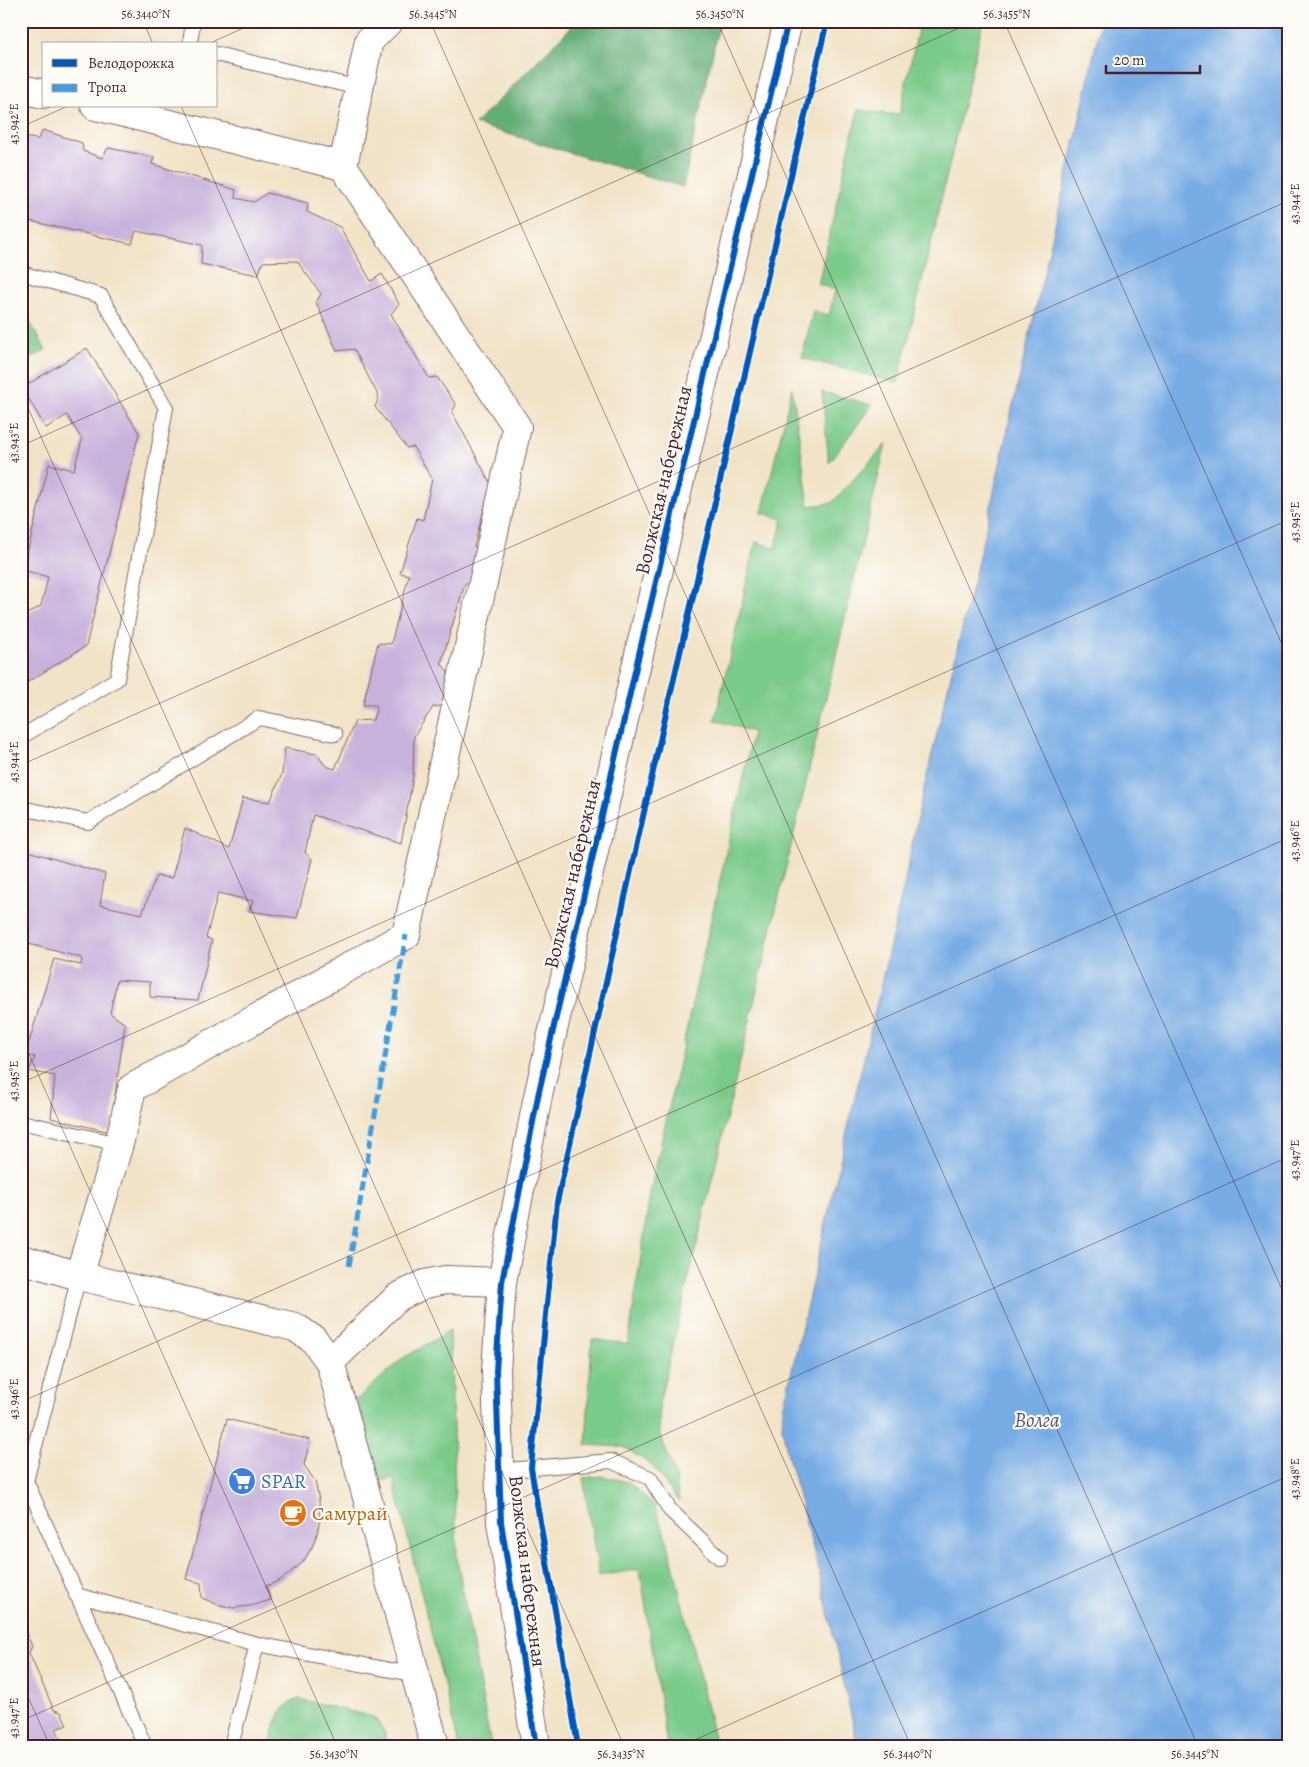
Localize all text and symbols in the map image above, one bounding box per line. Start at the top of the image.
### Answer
text: 56.3440°N [122,6,171,22]
text: 56.3445°N [409,6,457,22]
text: 56.3450°N [696,6,745,22]
text: 56.3455°N [983,6,1031,22]
legend [42,42,218,108]
scale bar [1106,42,1200,74]
text: 20 m [1114,50,1145,70]
text: Велодорожка [88,53,175,73]
text: Тропа [88,77,127,97]
text: 43.942°E [6,103,22,145]
text: 43.944°E [1287,183,1303,225]
street label: Волжская набережная [629,383,698,577]
text: 43.943°E [6,423,22,463]
text: 43.945°E [1287,502,1303,542]
text: 43.944°E [6,741,22,783]
street label: Волжская набережная [538,777,607,971]
text: 43.946°E [1287,820,1303,862]
text: 43.945°E [6,1061,22,1101]
text: 43.947°E [1287,1140,1303,1180]
text: 43.946°E [6,1378,22,1420]
water label: Волга [1014,1406,1060,1434]
text: 43.948°E [1287,1458,1303,1500]
supermarket icon: SPAR [227,1466,257,1496]
place label: SPAR [261,1468,307,1495]
street label: Волжская набережная [502,1474,553,1669]
cafe icon: Самурай [278,1498,308,1528]
place label: Самурай [312,1500,388,1527]
text: 43.947°E [6,1698,22,1738]
text: 56.3430°N [310,1746,359,1762]
text: 56.3435°N [597,1746,645,1762]
text: 56.3440°N [884,1746,933,1762]
text: 56.3445°N [1171,1746,1219,1762]

